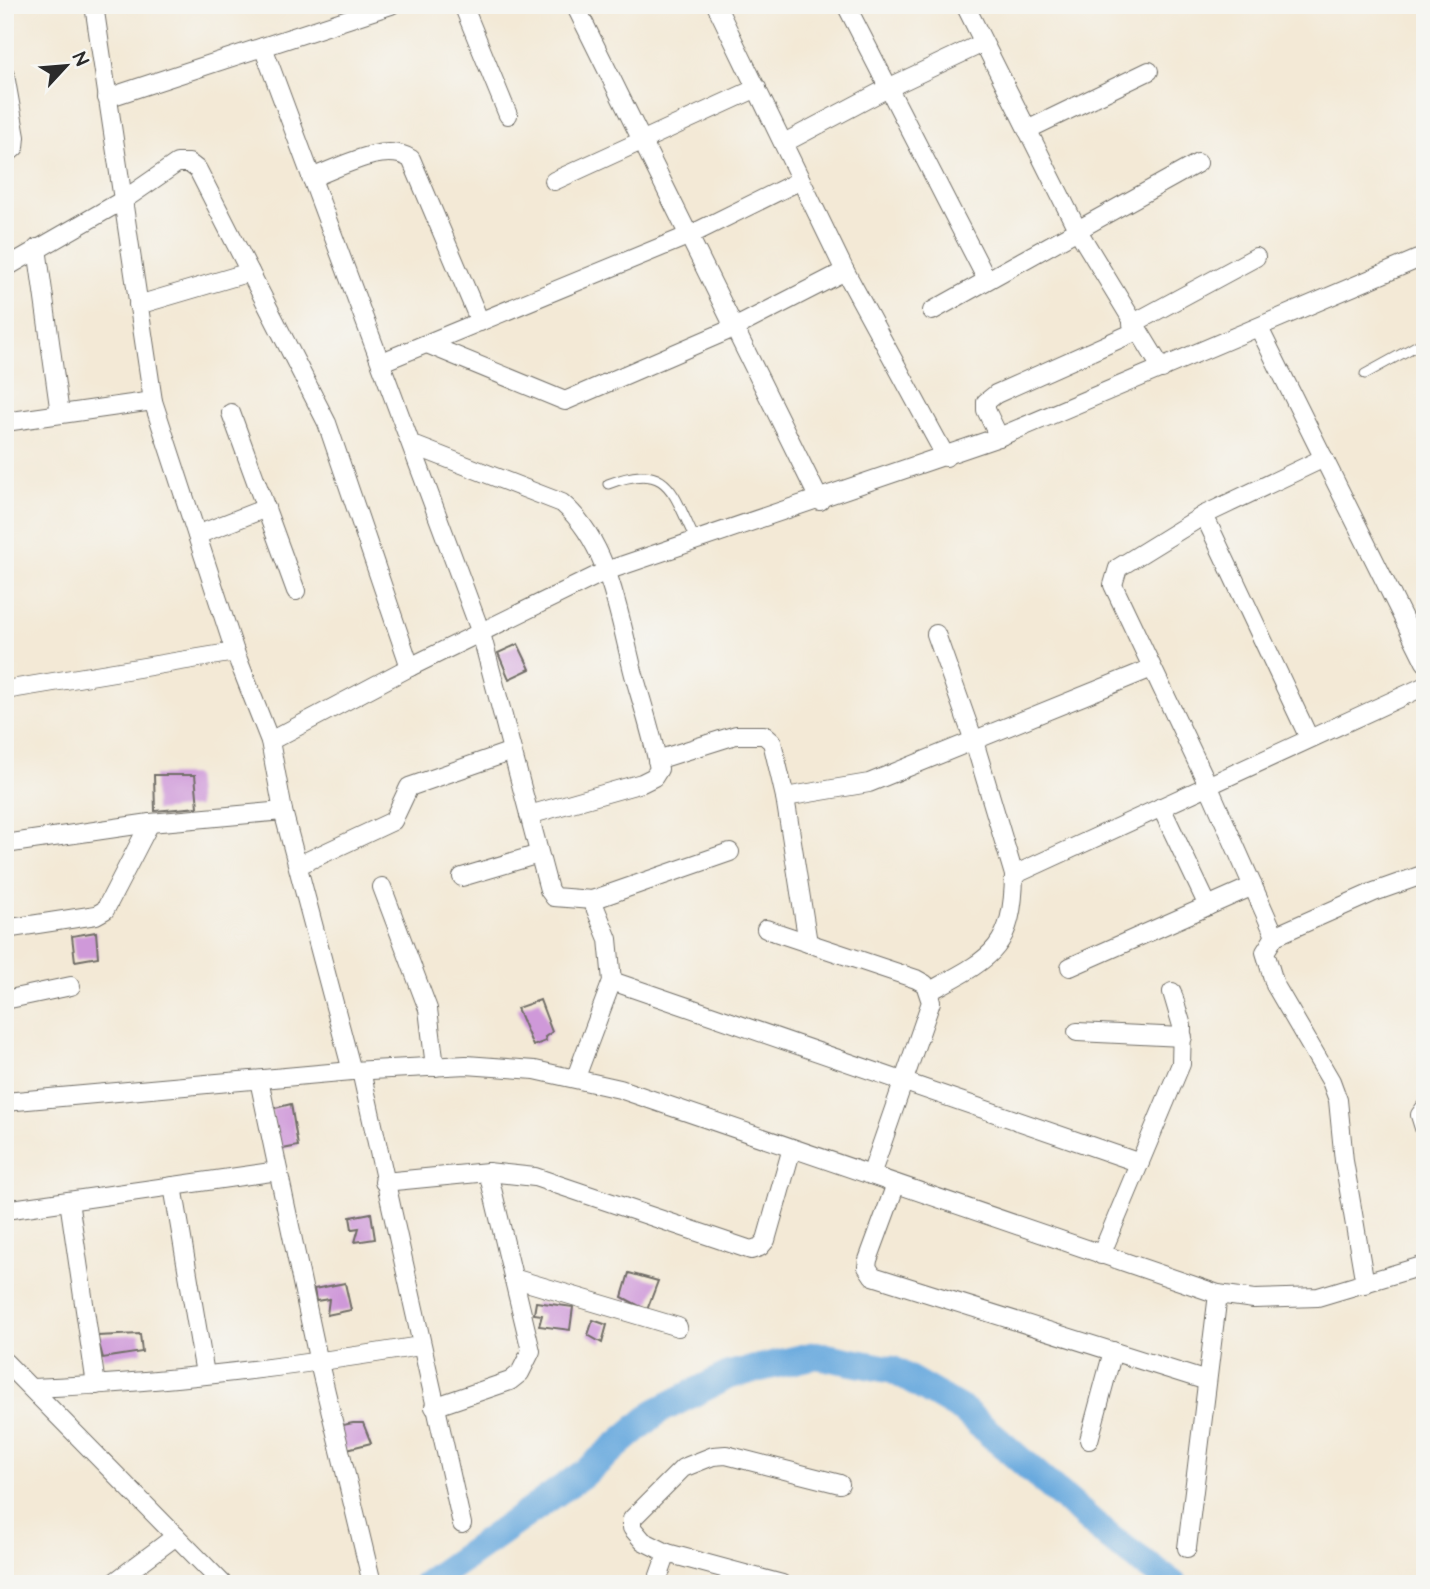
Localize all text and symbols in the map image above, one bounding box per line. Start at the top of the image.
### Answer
north arrow [32,32,102,102]
text: N [65,48,95,71]

